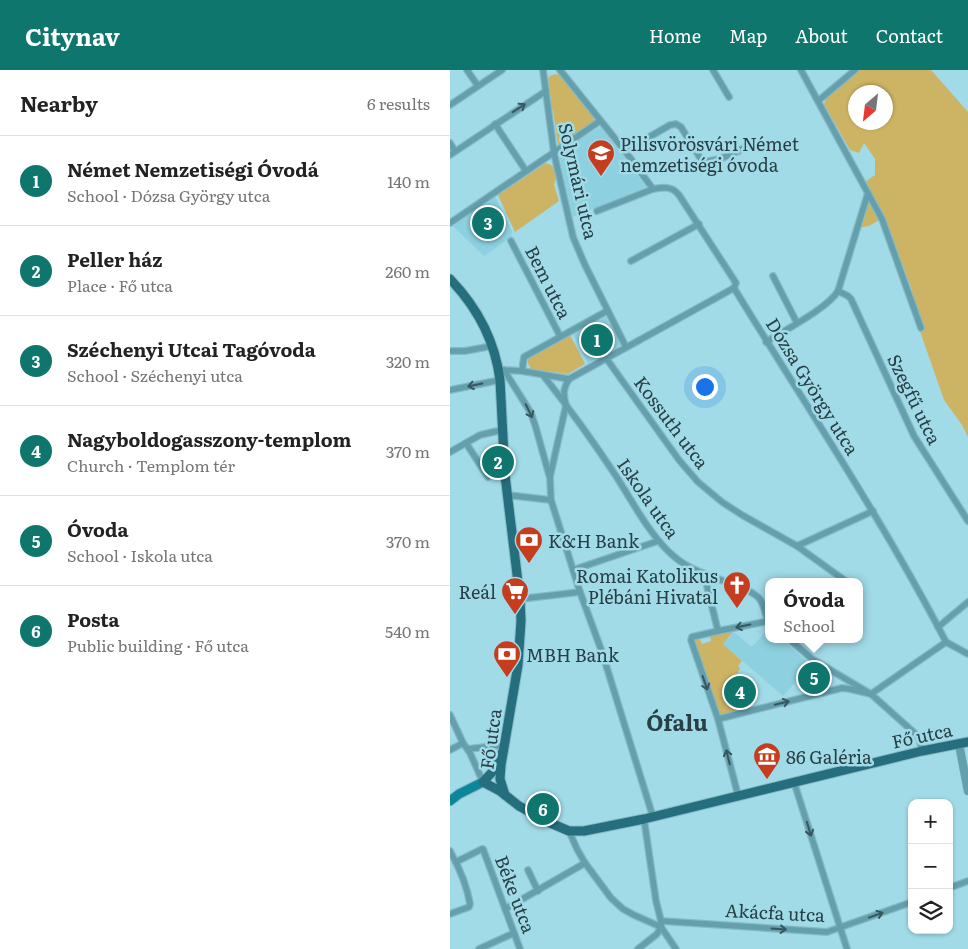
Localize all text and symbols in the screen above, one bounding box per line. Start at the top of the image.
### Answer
text: Citynav [25,18,120,53]
text: Home [649,22,701,49]
text: Map [729,22,767,49]
text: About [795,22,848,49]
text: Contact [876,22,943,49]
north arrow [848,85,893,130]
text: Nearby [20,87,98,118]
text: 6 results [367,91,430,115]
one-way arrow [512,103,526,113]
street label: Solymári utca [552,120,606,242]
place label: Pilisvörösvári Német nemzetiségi óvoda [620,130,800,178]
school or university icon: Pilisvörösvári Német nemzetiségi óvoda [586,138,616,177]
text: Német Nemzetiségi Óvodá [67,155,319,183]
text: 1 [33,169,39,193]
text: 140 m [387,169,430,193]
text: School · Dózsa György utca [67,183,270,207]
pin: 3 [472,204,504,242]
street label: Bem utca [519,241,579,324]
text: Peller ház [67,245,162,273]
text: 2 [32,259,40,283]
text: 260 m [385,259,430,283]
text: Place · Fő utca [67,273,173,297]
street label: Dózsa György utca [760,312,866,460]
pin: 1 [581,321,613,359]
text: Széchenyi Utcai Tagóvoda [67,335,316,363]
text: 3 [32,349,40,373]
text: 320 m [386,349,430,373]
street label: Szegfű utca [881,349,949,449]
text: School · Széchenyi utca [67,363,243,387]
street label: Kossuth utca [628,370,716,474]
your location [692,374,718,400]
one-way arrow [467,381,483,390]
one-way arrow [524,404,534,419]
text: Nagyboldogasszony-templom [67,425,351,453]
text: 4 [31,439,41,463]
text: 370 m [386,439,430,463]
pin: 2 [482,443,514,481]
street label: Iskola utca [611,452,687,544]
text: Church · Templom tér [67,453,235,477]
text: Óvoda [67,515,128,543]
bank icon: K&H Bank [514,525,544,564]
place label: K&H Bank [548,527,640,554]
text: 5 [32,529,40,553]
text: 370 m [386,529,430,553]
text: School · Iskola utca [67,543,213,567]
place label: Romai Katolikus Plébáni Hivatal [576,562,718,610]
church icon: Romai Katolikus Plébáni Hivatal [722,570,752,609]
supermarket icon: Reál [500,576,530,615]
place label: Reál [458,578,496,605]
popup [765,578,863,643]
text: Óvoda [783,585,845,613]
text: Posta [67,605,119,633]
text: School [783,613,835,637]
text: 6 [31,619,41,643]
text: 540 m [385,619,430,643]
one-way arrow [736,621,752,631]
text: Public building · Fő utca [67,633,249,657]
bank icon: MBH Bank [492,639,522,678]
place label: MBH Bank [526,641,620,668]
pin: 5 [798,659,830,697]
pin: 4 [724,673,756,711]
one-way arrow [701,674,711,690]
one-way arrow [774,698,790,707]
district label: Ófalu [646,705,708,738]
street label: Fő utca [472,707,508,771]
street label: Fő utca [889,715,955,755]
museum icon: 86 Galéria [752,741,782,780]
place label: 86 Galéria [786,743,872,770]
one-way arrow [723,750,732,766]
pin: 6 [527,790,559,828]
map controls [908,799,953,934]
button: + [908,799,953,844]
one-way arrow [804,820,814,836]
button: − [908,844,953,889]
street label: Béke utca [489,851,543,937]
button: layers [908,889,953,934]
street label: Akácfa utca [725,896,826,928]
one-way arrow [868,910,883,919]
one-way arrow [771,925,787,934]

